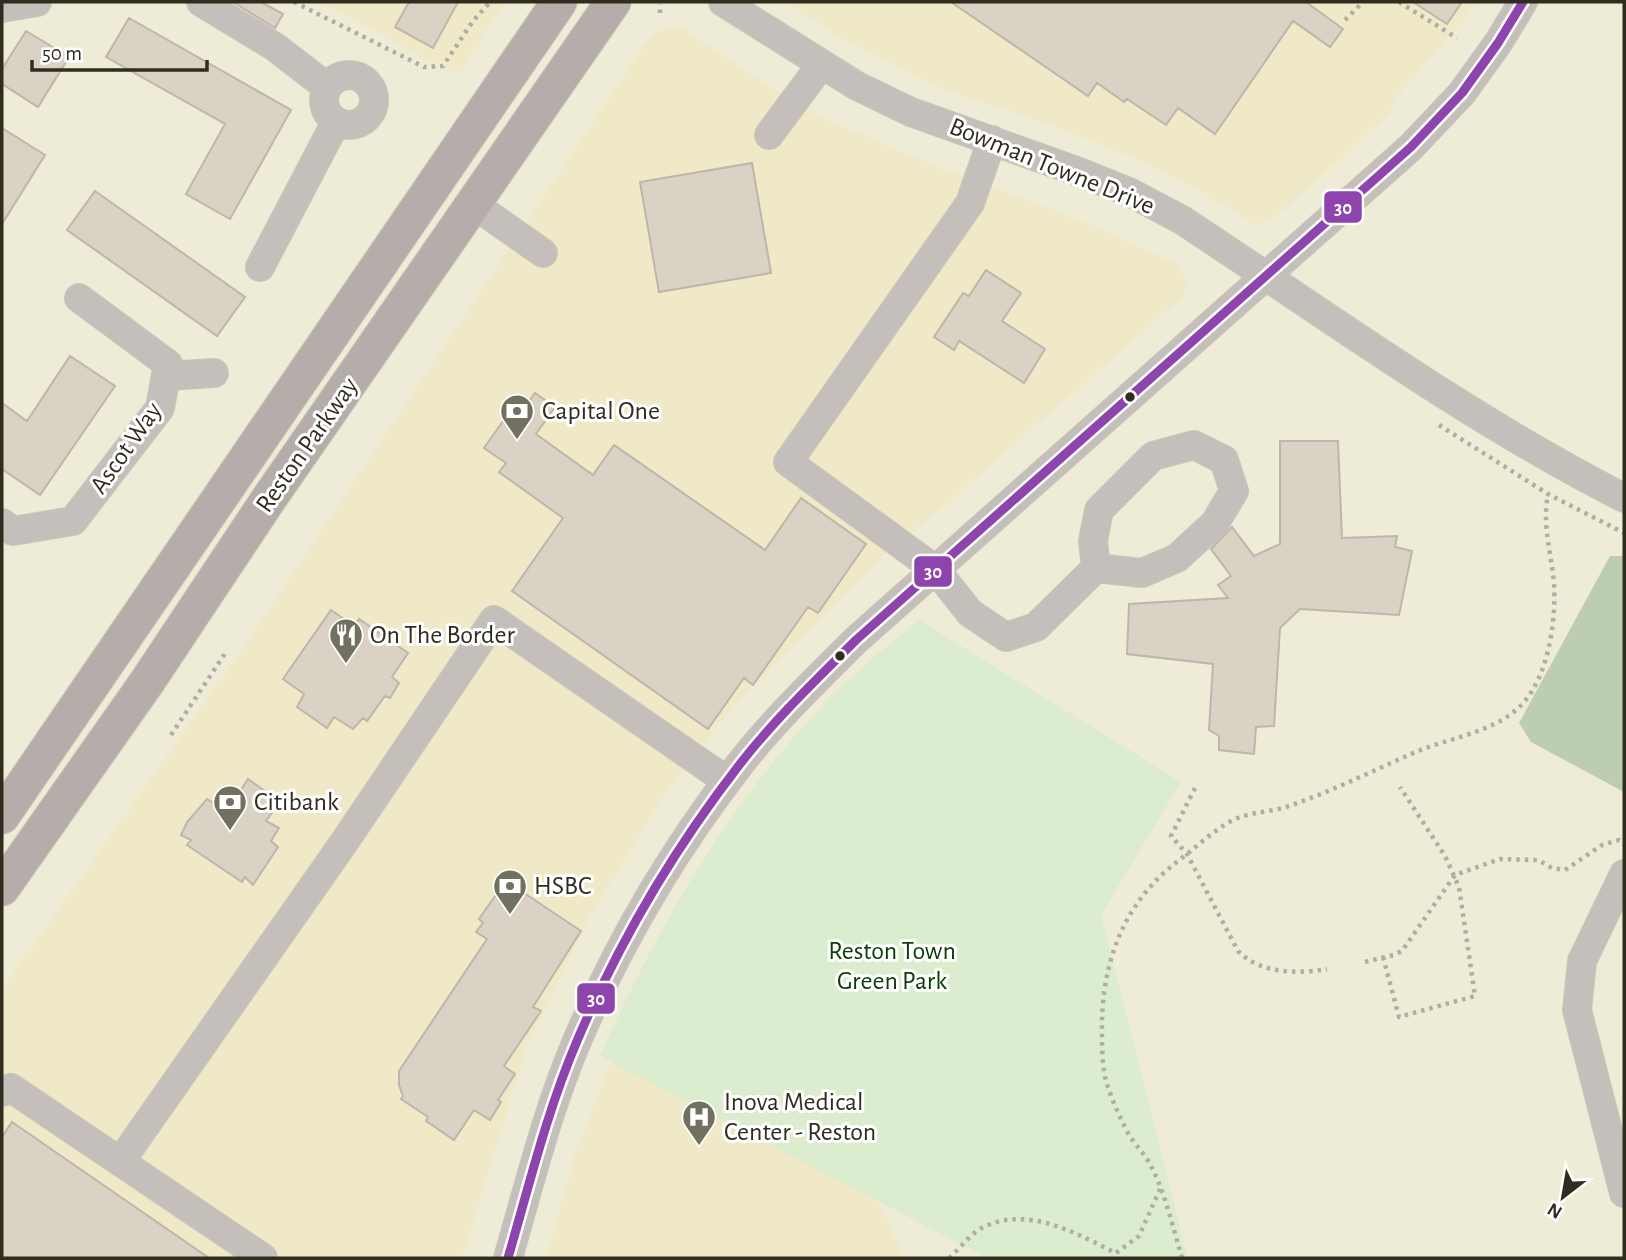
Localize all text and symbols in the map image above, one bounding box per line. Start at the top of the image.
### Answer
scale bar [32,28,206,72]
text: 50 m [42,43,82,64]
street label: Bowman Towne Drive [946,113,1158,219]
line badge: 30 [1323,190,1363,224]
text: 30 [1334,199,1352,218]
street label: Reston Parkway [251,373,363,517]
unlabelled marker [1123,390,1137,404]
bank icon: Capital One [498,392,536,441]
street label: Ascot Way [85,398,167,498]
place label: Capital One [542,398,660,424]
line badge: 30 [913,555,953,588]
text: 30 [924,563,942,582]
restaurant icon: On The Border [327,616,365,665]
place label: On The Border [370,622,516,648]
unlabelled marker [833,649,847,663]
bank icon: Citibank [211,783,249,832]
place label: Citibank [254,789,339,815]
bank icon: HSBC [491,867,529,916]
place label: HSBC [534,873,592,899]
park label: Reston Town Green Park [828,938,956,994]
line badge: 30 [576,982,616,1015]
text: 30 [587,990,605,1009]
place label: Inova Medical Center - Reston [724,1089,876,1145]
hospital icon: Inova Medical Center - Reston [680,1098,718,1147]
north arrow [1528,1162,1598,1232]
text: N [1544,1199,1566,1222]

